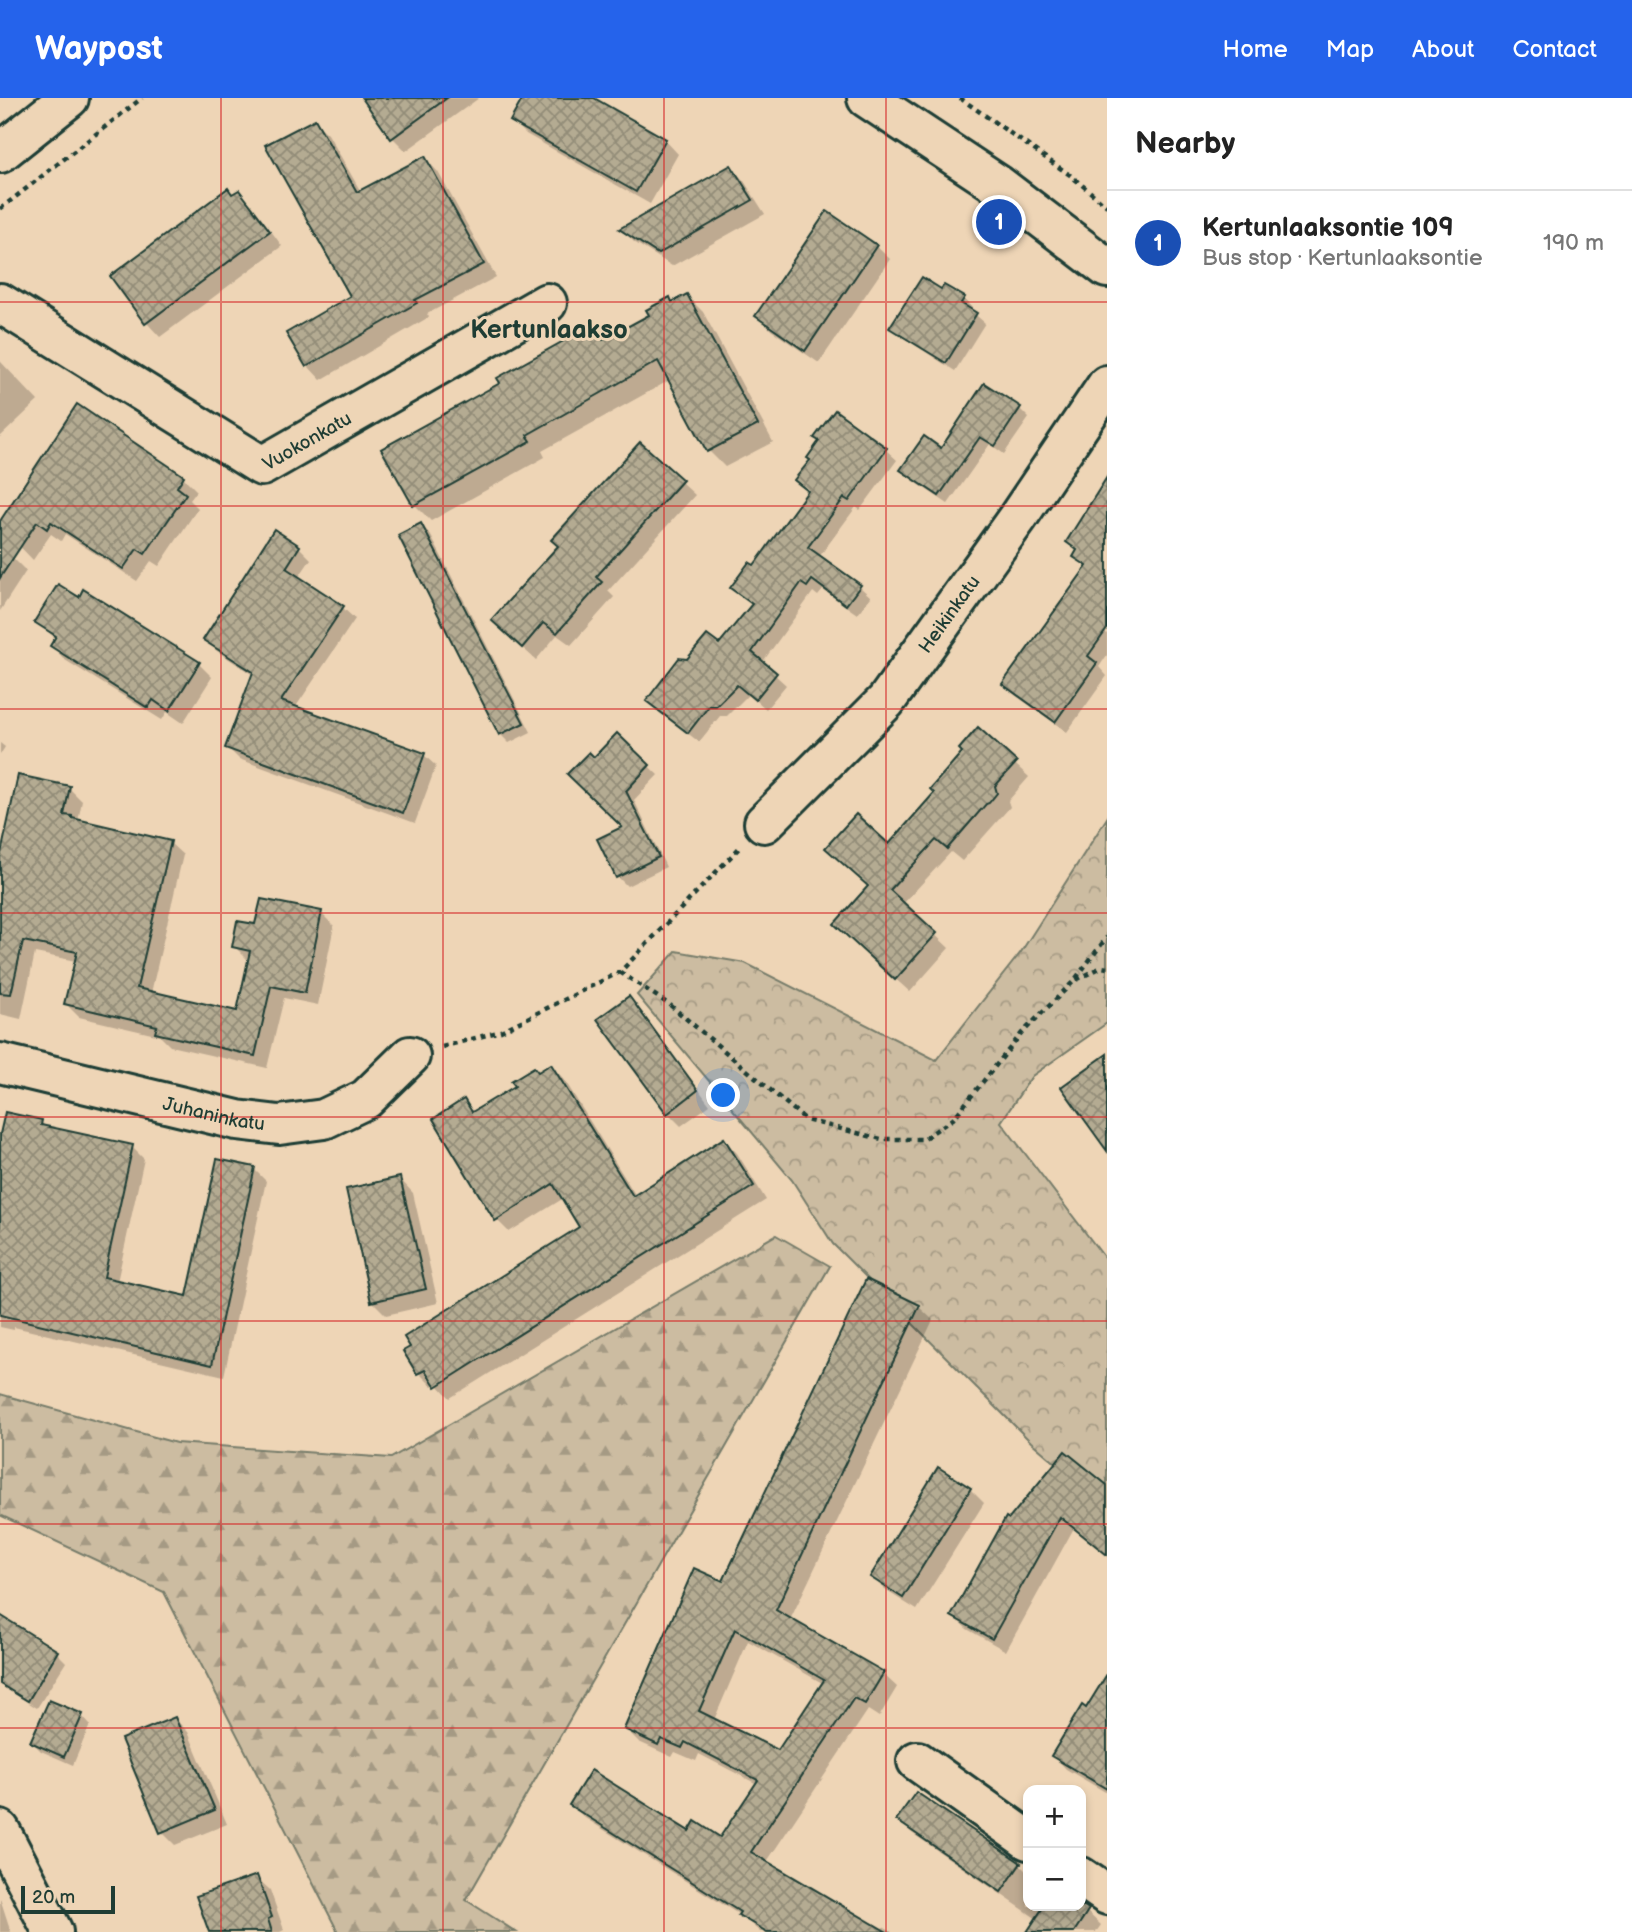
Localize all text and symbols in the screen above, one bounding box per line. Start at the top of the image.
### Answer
text: Waypost [35,29,163,69]
text: Home [1223,35,1288,64]
text: Map [1326,35,1374,64]
text: About [1412,35,1474,64]
text: Contact [1512,35,1597,64]
text: Nearby [1135,126,1235,162]
pin: 1 [976,196,1022,248]
text: Kertunlaaksontie 109 [1202,213,1454,244]
text: 1 [1153,229,1163,257]
text: 190 m [1543,229,1604,257]
text: Bus stop · Kertunlaaksontie [1202,244,1483,272]
district label: Kertunlaakso [470,315,628,346]
street label: Vuokonkatu [259,407,356,476]
street label: Heikinkatu [914,571,986,658]
your location [706,1078,740,1112]
street label: Juhaninkatu [160,1093,266,1136]
map controls [1023,1785,1086,1911]
button: + [1023,1785,1086,1848]
button: − [1023,1848,1086,1911]
scale bar [21,1883,116,1915]
text: 20 m [32,1886,75,1909]

